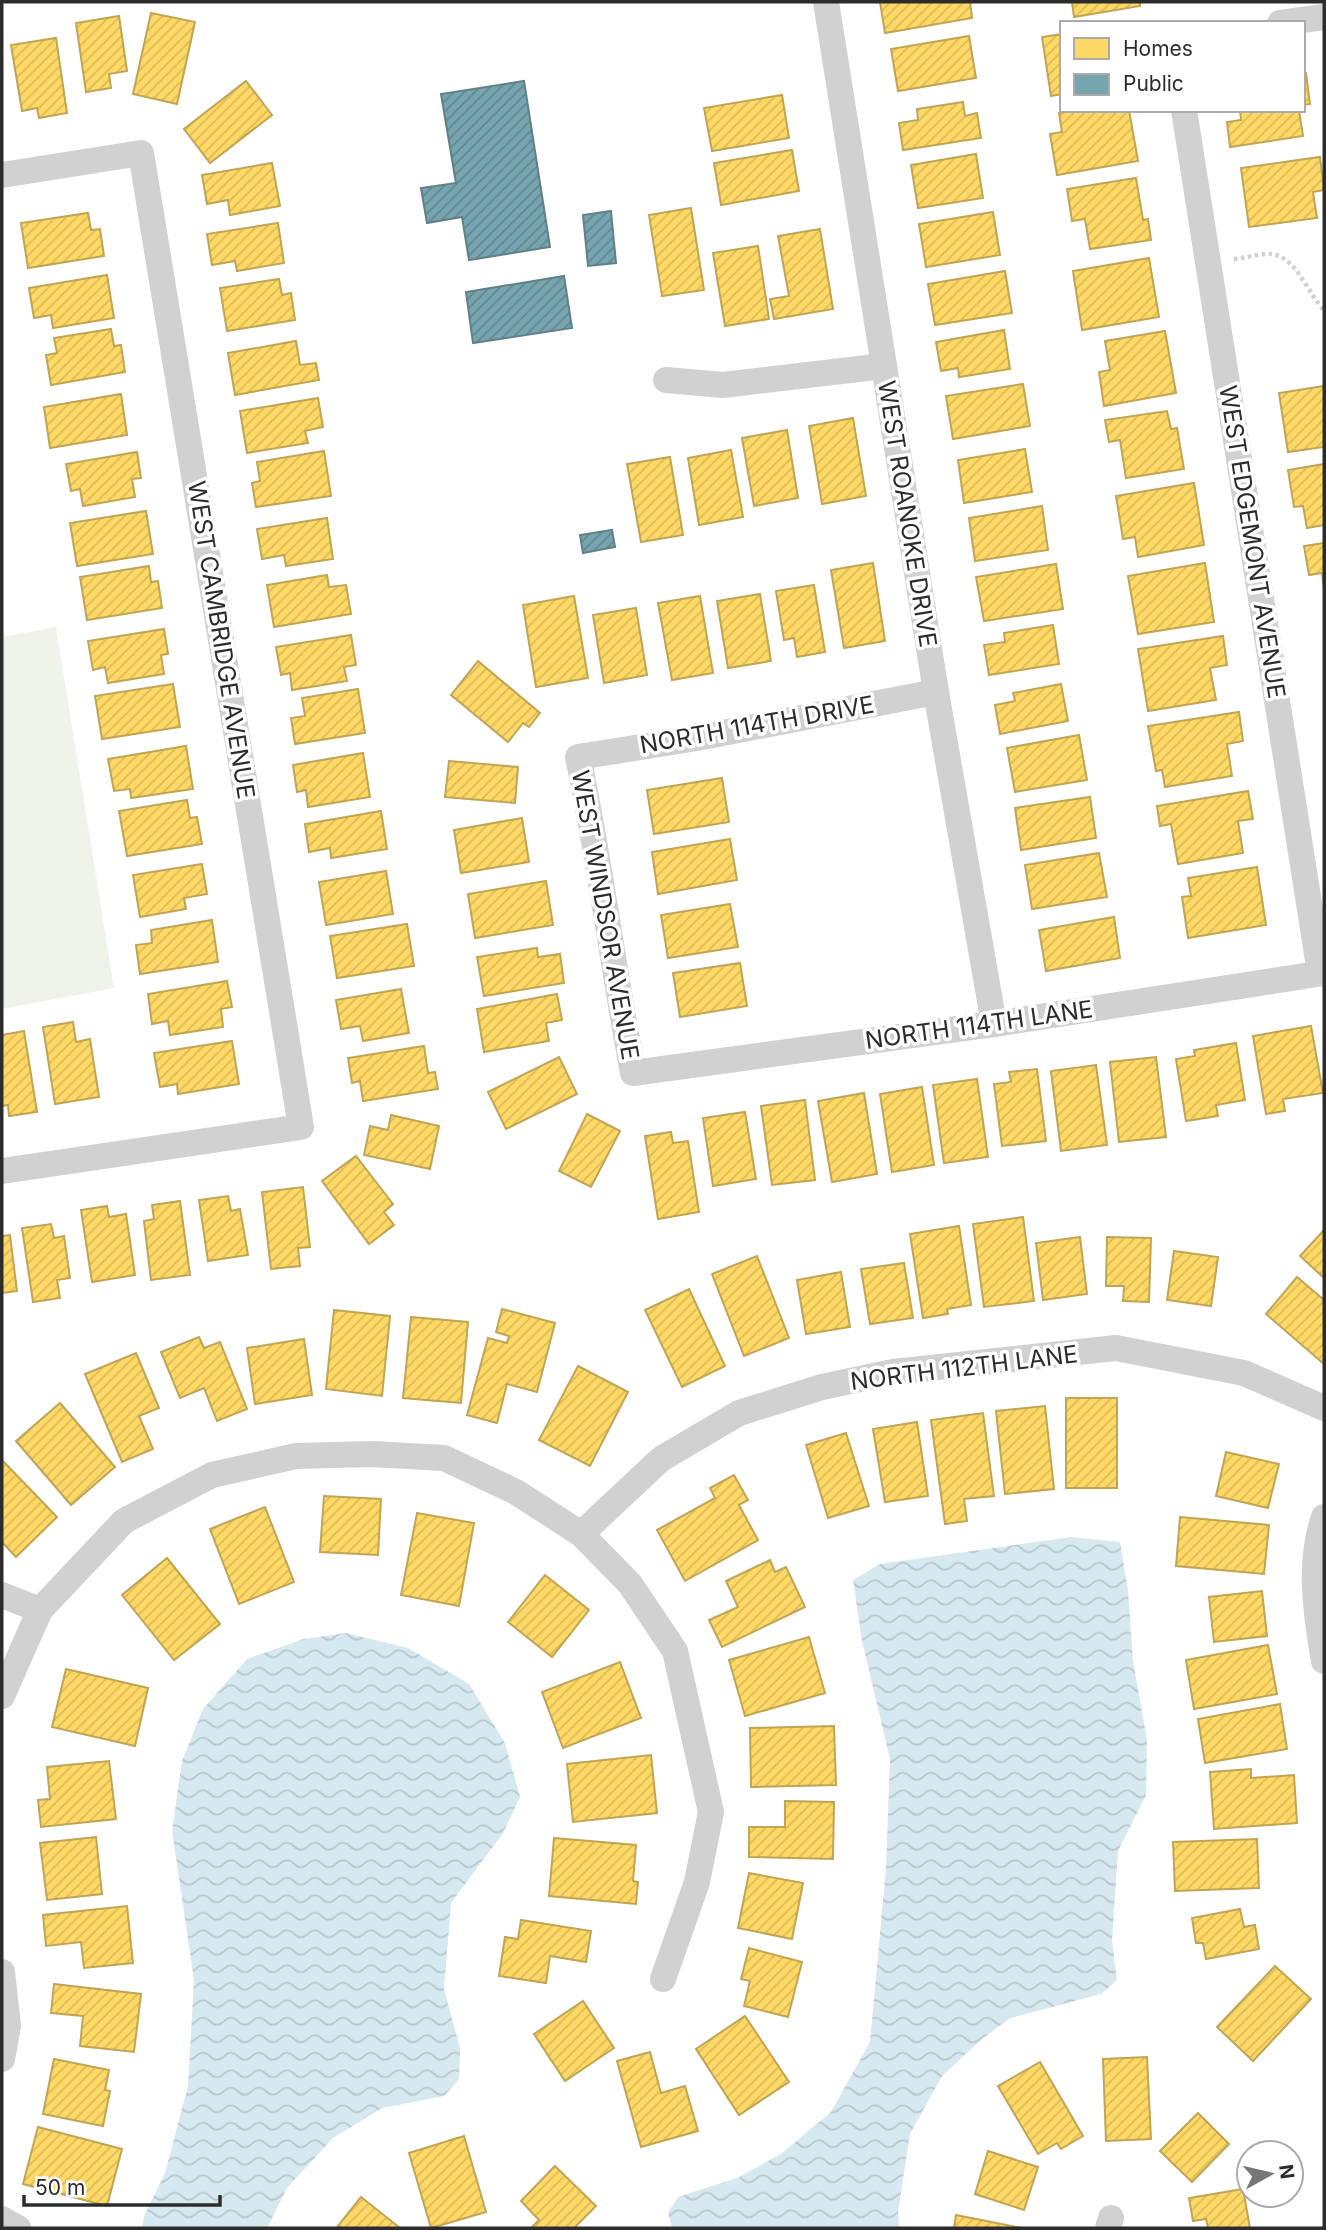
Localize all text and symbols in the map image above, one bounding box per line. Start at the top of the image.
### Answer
legend [1060,21,1305,112]
text: Homes [1123,36,1193,61]
text: Public [1123,71,1184,96]
street label: WEST ROANOKE DRIVE [872,379,943,649]
street label: WEST EDGEMONT AVENUE [1213,383,1292,700]
street label: WEST CAMBRIDGE AVENUE [182,479,261,801]
street label: NORTH 114TH DRIVE [638,690,876,759]
street label: WEST WINDSOR AVENUE [566,768,645,1062]
street label: NORTH 114TH LANE [863,994,1095,1055]
street label: NORTH 112TH LANE [849,1339,1079,1396]
north arrow [1235,2139,1305,2209]
text: N [1274,2163,1299,2180]
scale bar [24,2164,220,2208]
text: 50 m [35,2175,85,2200]

